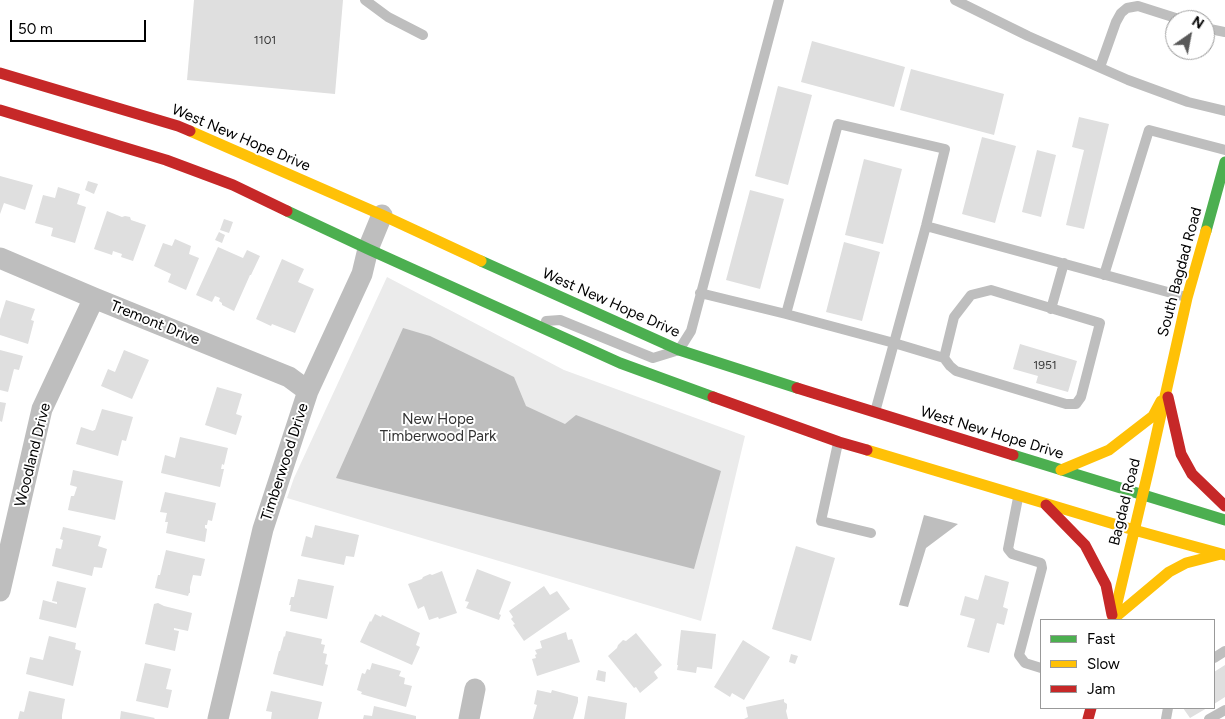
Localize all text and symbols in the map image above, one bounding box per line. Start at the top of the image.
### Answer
scale bar [12,10,149,42]
north arrow [1165,10,1215,60]
text: N [1189,13,1207,33]
text: 50 m [18,20,53,38]
house number: 1101 [254,33,276,47]
street label: West New Hope Drive [169,101,313,175]
street label: South Bagdad Road [1154,205,1206,339]
street label: West New Hope Drive [539,265,683,341]
street label: Tremont Drive [108,297,202,349]
house number: 1951 [1033,358,1057,372]
street label: Woodland Drive [11,401,55,509]
street label: Timberwood Drive [257,401,313,523]
street label: West New Hope Drive [918,403,1066,463]
park label: New Hope Timberwood Park [380,411,496,446]
street label: Bagdad Road [1105,457,1145,547]
legend [1040,619,1215,709]
text: Fast [1087,630,1115,648]
text: Slow [1087,655,1120,673]
text: Jam [1087,680,1115,698]

